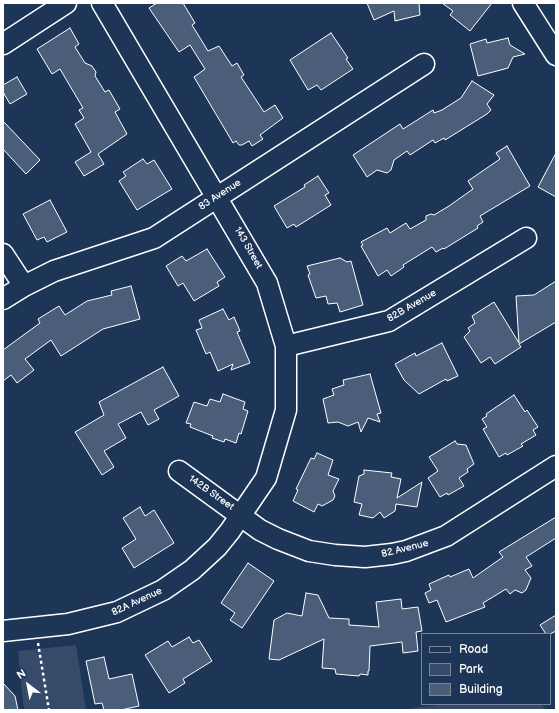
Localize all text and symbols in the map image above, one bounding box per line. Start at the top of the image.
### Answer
street label: 83 Avenue [197,177,243,213]
street label: 143 Street [231,225,265,271]
street label: 82B Avenue [385,287,439,325]
street label: 142B Street [186,473,236,513]
street label: 82 Avenue [380,537,430,561]
street label: 82A Avenue [110,585,164,619]
legend [421,633,551,705]
text: Road [459,642,488,657]
text: Park [459,662,483,677]
north arrow [8,665,48,705]
text: N [14,667,28,682]
text: Building [459,682,503,697]

